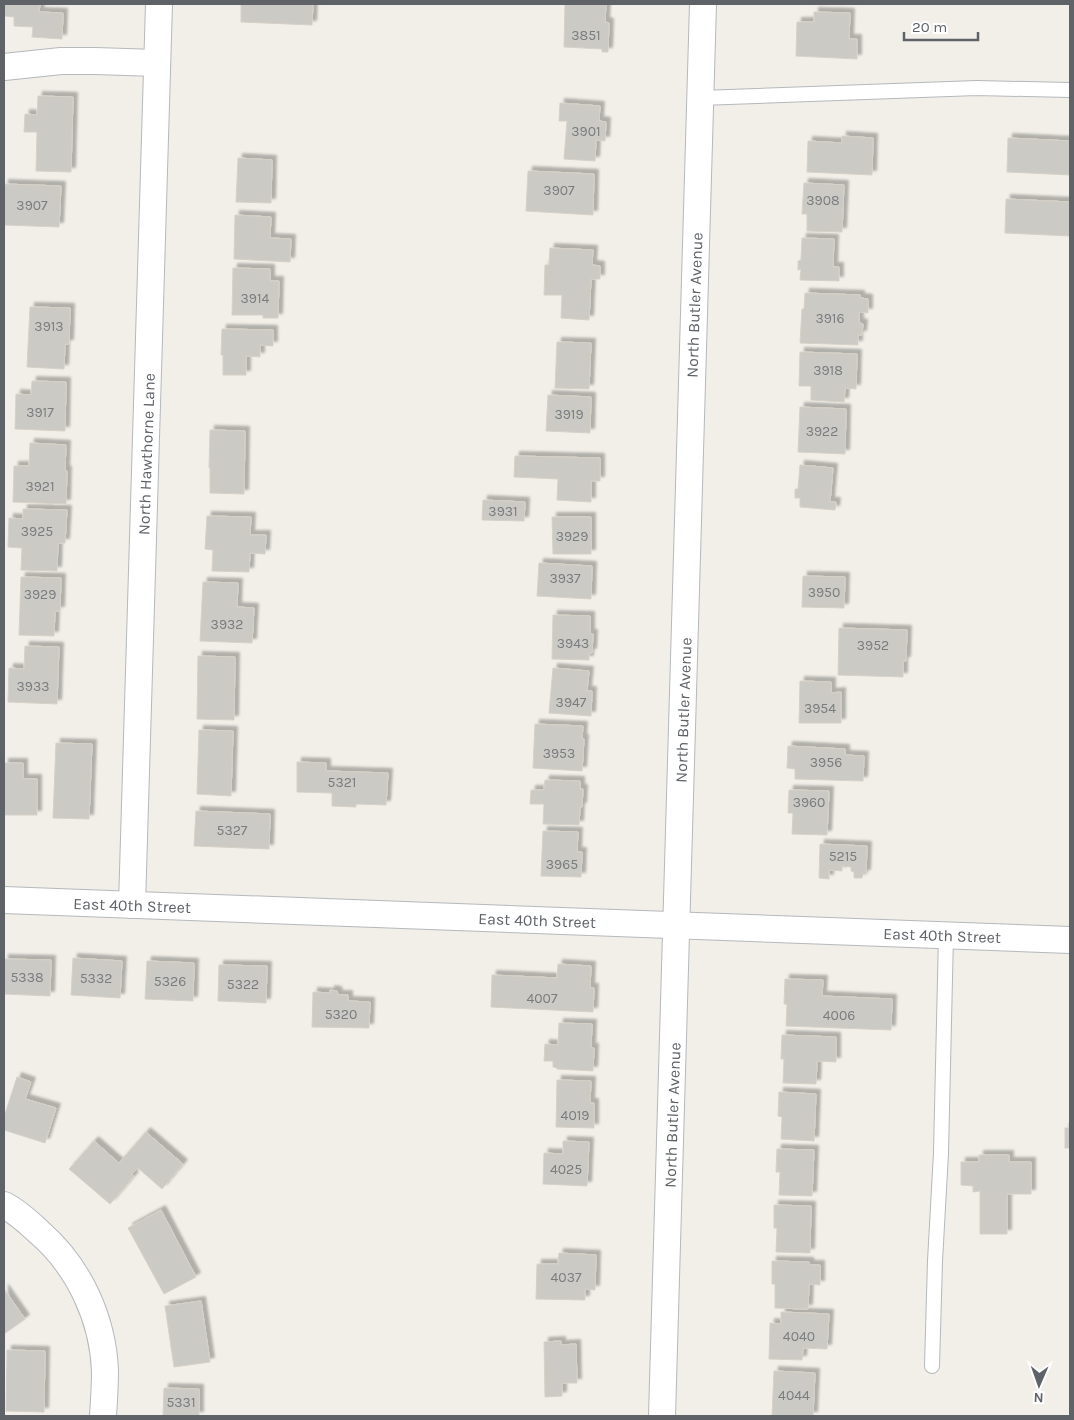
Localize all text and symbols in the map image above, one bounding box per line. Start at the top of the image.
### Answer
scale bar [904,10,978,42]
text: 20 m [912,18,947,36]
house number: 3851 [571,27,601,44]
house number: 3901 [571,123,601,140]
house number: 3907 [543,182,575,199]
house number: 3908 [806,192,840,209]
house number: 3907 [16,197,48,214]
street label: North Butler Avenue [682,232,707,378]
house number: 3914 [241,290,270,307]
house number: 3916 [815,310,845,327]
house number: 3913 [34,318,64,335]
house number: 3918 [813,362,843,379]
street label: North Hawthorne Lane [134,373,159,535]
house number: 3917 [26,404,54,421]
house number: 3919 [554,406,584,423]
house number: 3922 [806,423,838,440]
house number: 3921 [25,478,55,495]
house number: 3931 [488,503,518,520]
house number: 3925 [21,523,53,540]
house number: 3929 [556,528,588,545]
house number: 3937 [549,570,581,587]
house number: 3950 [808,584,840,601]
house number: 3929 [24,586,56,603]
house number: 3932 [211,616,243,633]
house number: 3943 [557,635,589,652]
street label: North Butler Avenue [671,637,696,783]
house number: 3952 [857,637,889,654]
house number: 3933 [17,678,49,695]
house number: 3947 [556,694,587,711]
house number: 3954 [804,700,836,717]
house number: 3953 [543,745,575,762]
house number: 3956 [810,754,842,771]
house number: 5321 [328,774,356,791]
house number: 3960 [793,794,825,811]
house number: 5327 [217,822,248,839]
house number: 5215 [829,848,857,865]
house number: 3965 [546,856,578,873]
street label: East 40th Street [73,894,191,917]
street label: East 40th Street [478,909,596,932]
street label: East 40th Street [883,924,1001,947]
house number: 5338 [10,969,44,986]
house number: 5332 [80,970,112,987]
house number: 5326 [154,973,186,990]
house number: 5322 [227,976,259,993]
house number: 4007 [526,990,558,1007]
house number: 5320 [325,1006,357,1023]
house number: 4006 [823,1007,855,1024]
street label: North Butler Avenue [660,1042,685,1188]
house number: 4019 [561,1107,589,1124]
house number: 4025 [550,1161,582,1178]
house number: 4037 [551,1269,582,1286]
house number: 4040 [783,1328,815,1345]
north arrow [1014,1360,1064,1410]
house number: 4044 [778,1387,810,1404]
text: N [1033,1389,1044,1406]
house number: 5331 [166,1394,196,1411]

